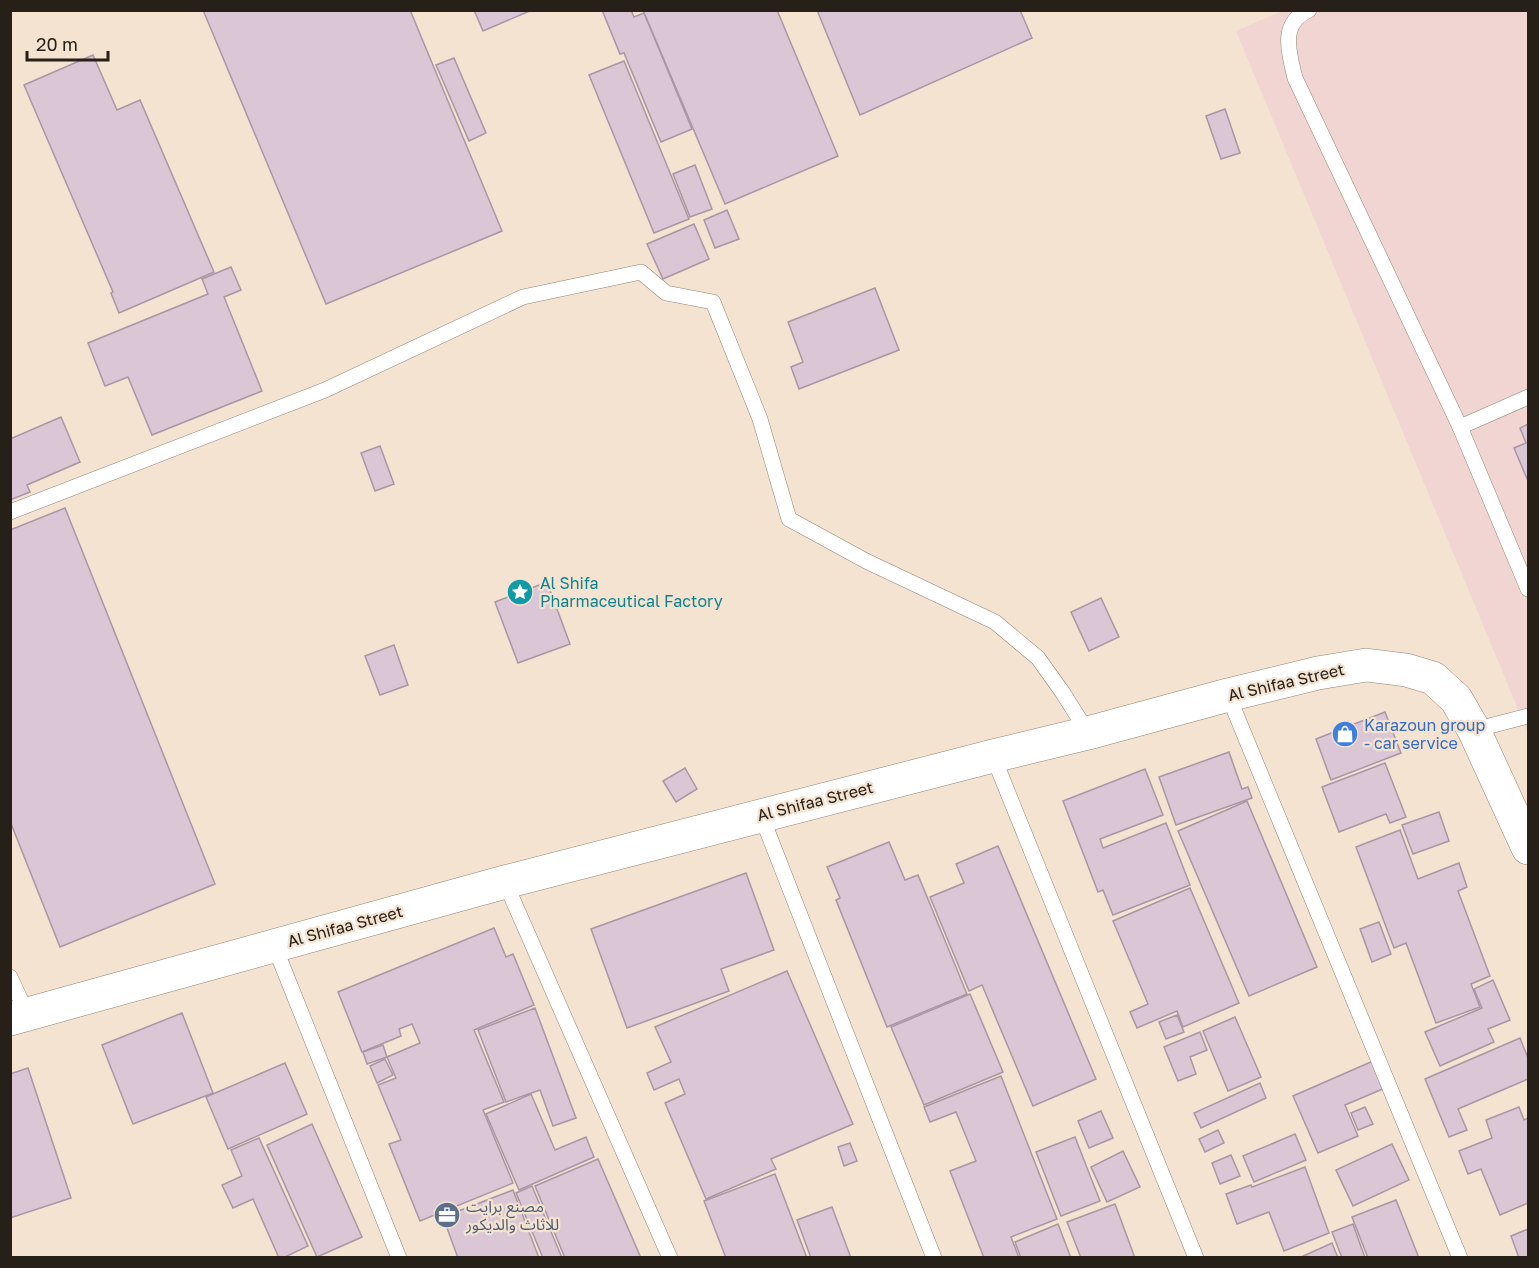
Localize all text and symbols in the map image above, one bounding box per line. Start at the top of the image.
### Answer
scale bar [27,24,108,62]
text: 20 m [36,33,78,55]
place label: Al Shifa Pharmaceutical Factory [540,573,723,611]
place icon: Al Shifa Pharmaceutical Factory [505,577,535,607]
street label: Al Shifaa Street [1226,659,1346,705]
place label: Karazoun group - car service [1364,715,1486,753]
shop icon: Karazoun group - car service [1330,719,1360,749]
street label: Al Shifaa Street [755,777,875,825]
street label: Al Shifaa Street [285,901,405,951]
place label: مصنع برايت للاثاث والديكور [465,1196,559,1234]
office icon: مصنع برايت للاثاث والديكور [432,1200,462,1230]

